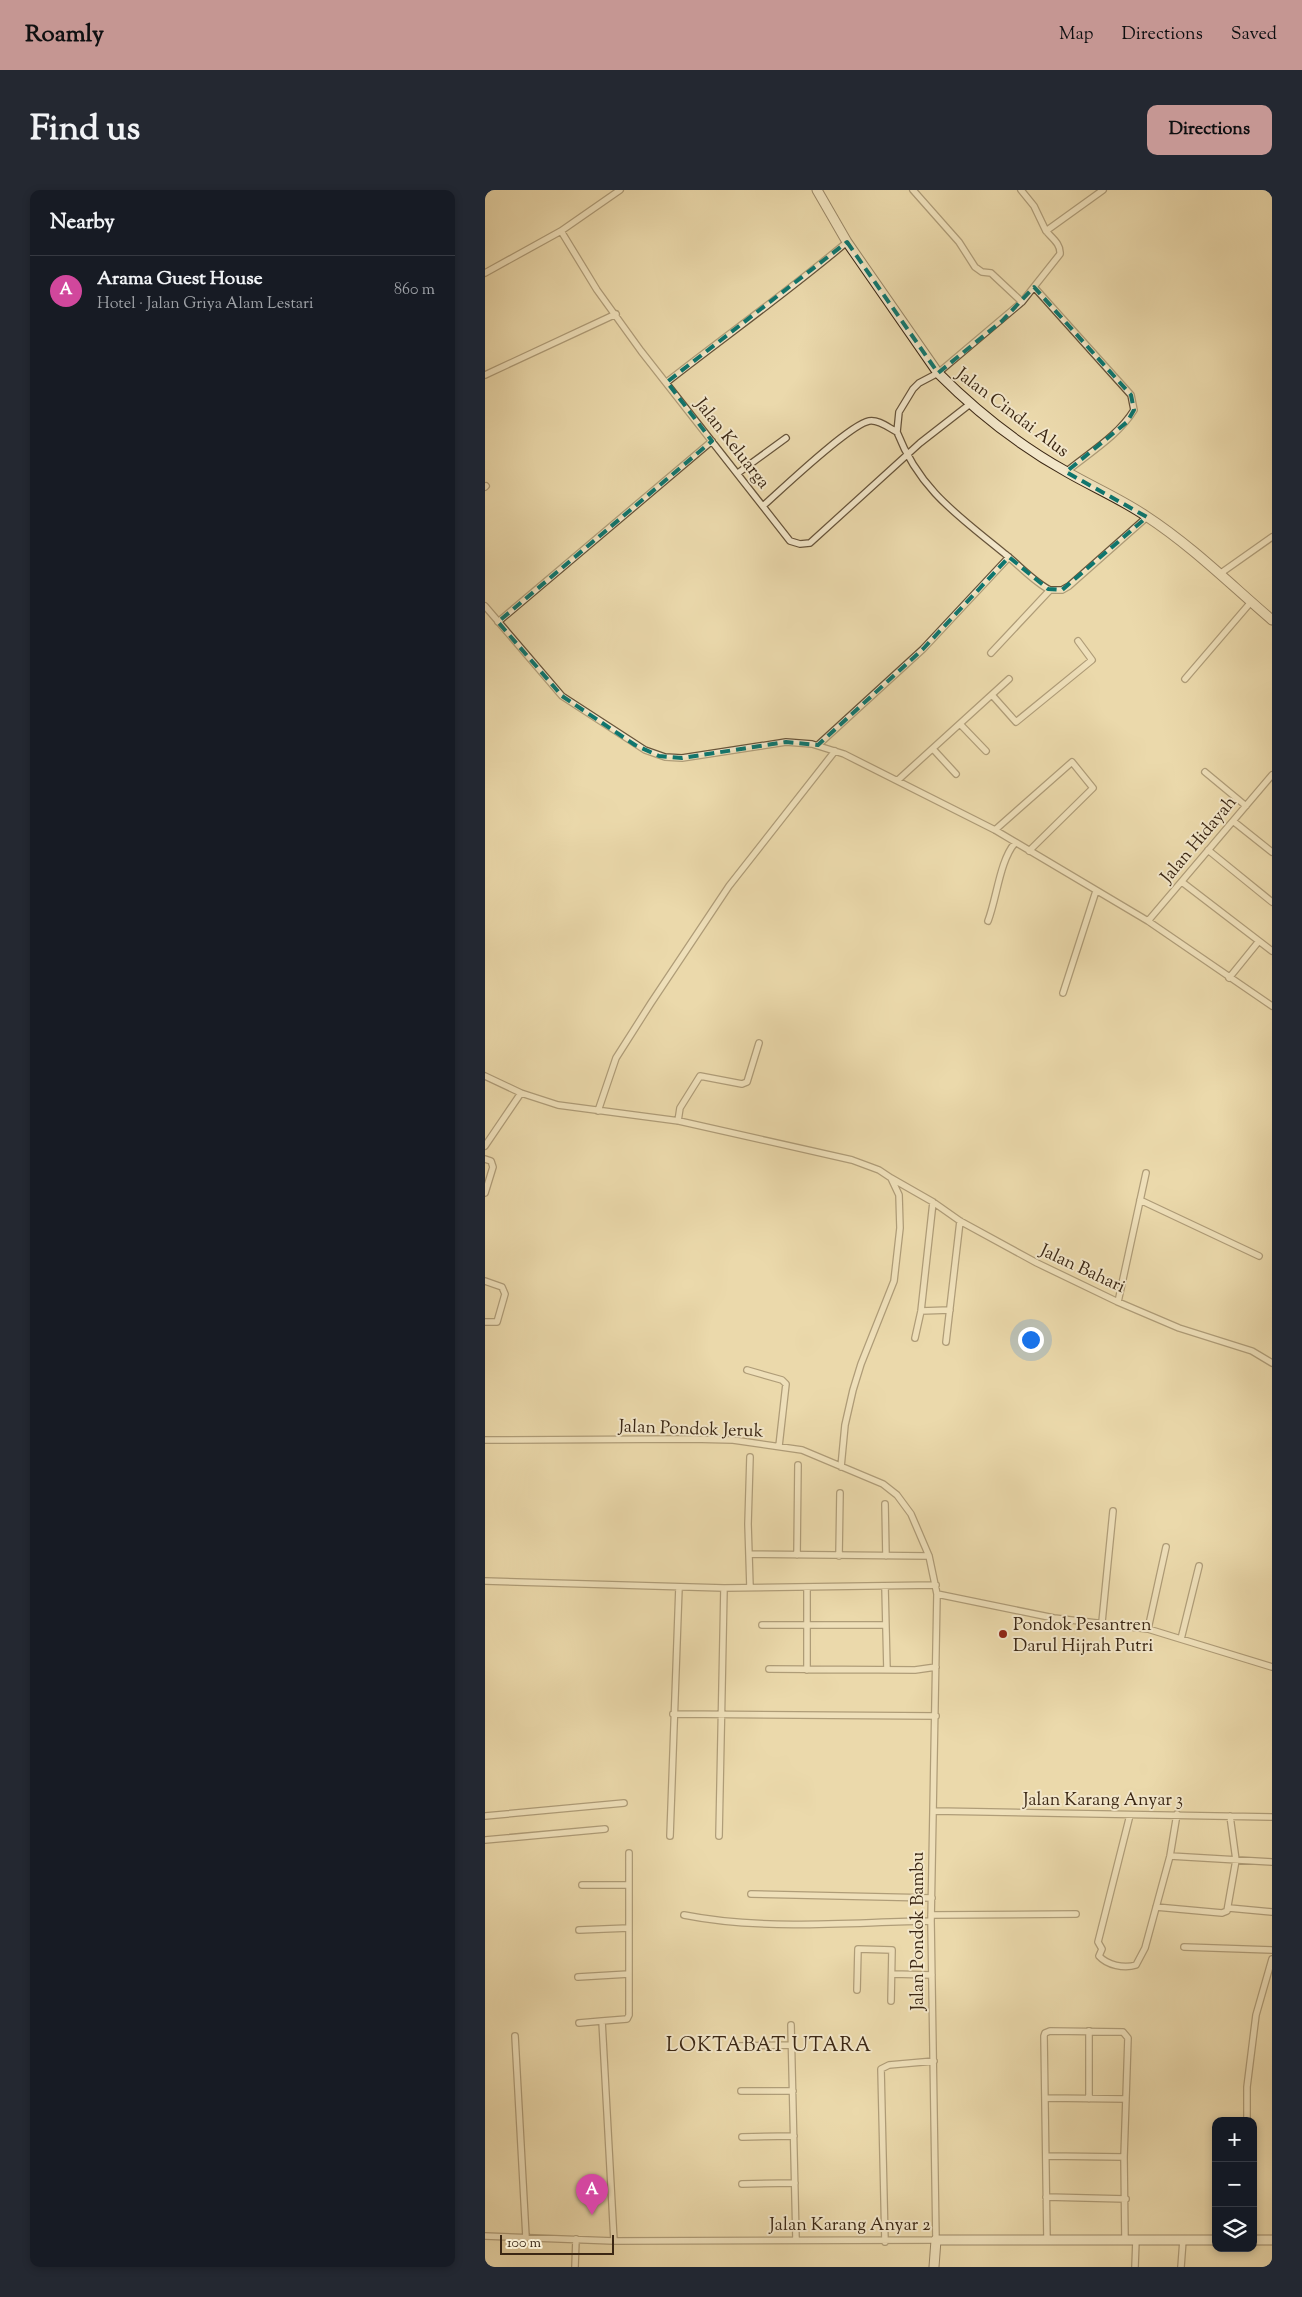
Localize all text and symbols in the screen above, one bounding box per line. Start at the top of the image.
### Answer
text: Roamly [25,18,104,52]
text: Map [1059,22,1094,48]
text: Directions [1122,22,1203,48]
text: Saved [1231,22,1277,48]
text: Find us [30,105,140,156]
button: Directions [1147,105,1272,155]
text: Nearby [50,208,115,238]
text: Arama Guest House [97,266,263,293]
text: A [60,279,73,302]
text: 860 m [394,279,435,302]
text: Hotel · Jalan Griya Alam Lestari [97,293,314,316]
street label: Jalan Cindai Alus [949,362,1074,465]
street label: Jalan Keluarga [687,393,775,495]
street label: Jalan Hidayah [1155,791,1244,890]
street label: Jalan Bahari [1034,1238,1129,1301]
your location [1018,1327,1044,1353]
street label: Jalan Pondok Jeruk [617,1414,764,1446]
place label: Pondok Pesantren Darul Hijrah Putri [1013,1613,1153,1660]
marker: Pondok Pesantren Darul Hijrah Putri [997,1628,1009,1640]
street label: Jalan Karang Anyar 3 [1022,1788,1183,1814]
street label: Jalan Pondok Bambu [906,1852,932,2011]
district label: LOKTABAT UTARA [666,2032,872,2061]
map controls [1212,2117,1257,2252]
button: + [1212,2117,1257,2162]
button: − [1212,2162,1257,2207]
pin: A [576,2174,608,2215]
button: layers [1212,2207,1257,2252]
street label: Jalan Karang Anyar 2 [768,2213,931,2239]
scale bar [500,2232,614,2255]
text: 100 m [507,2234,541,2254]

